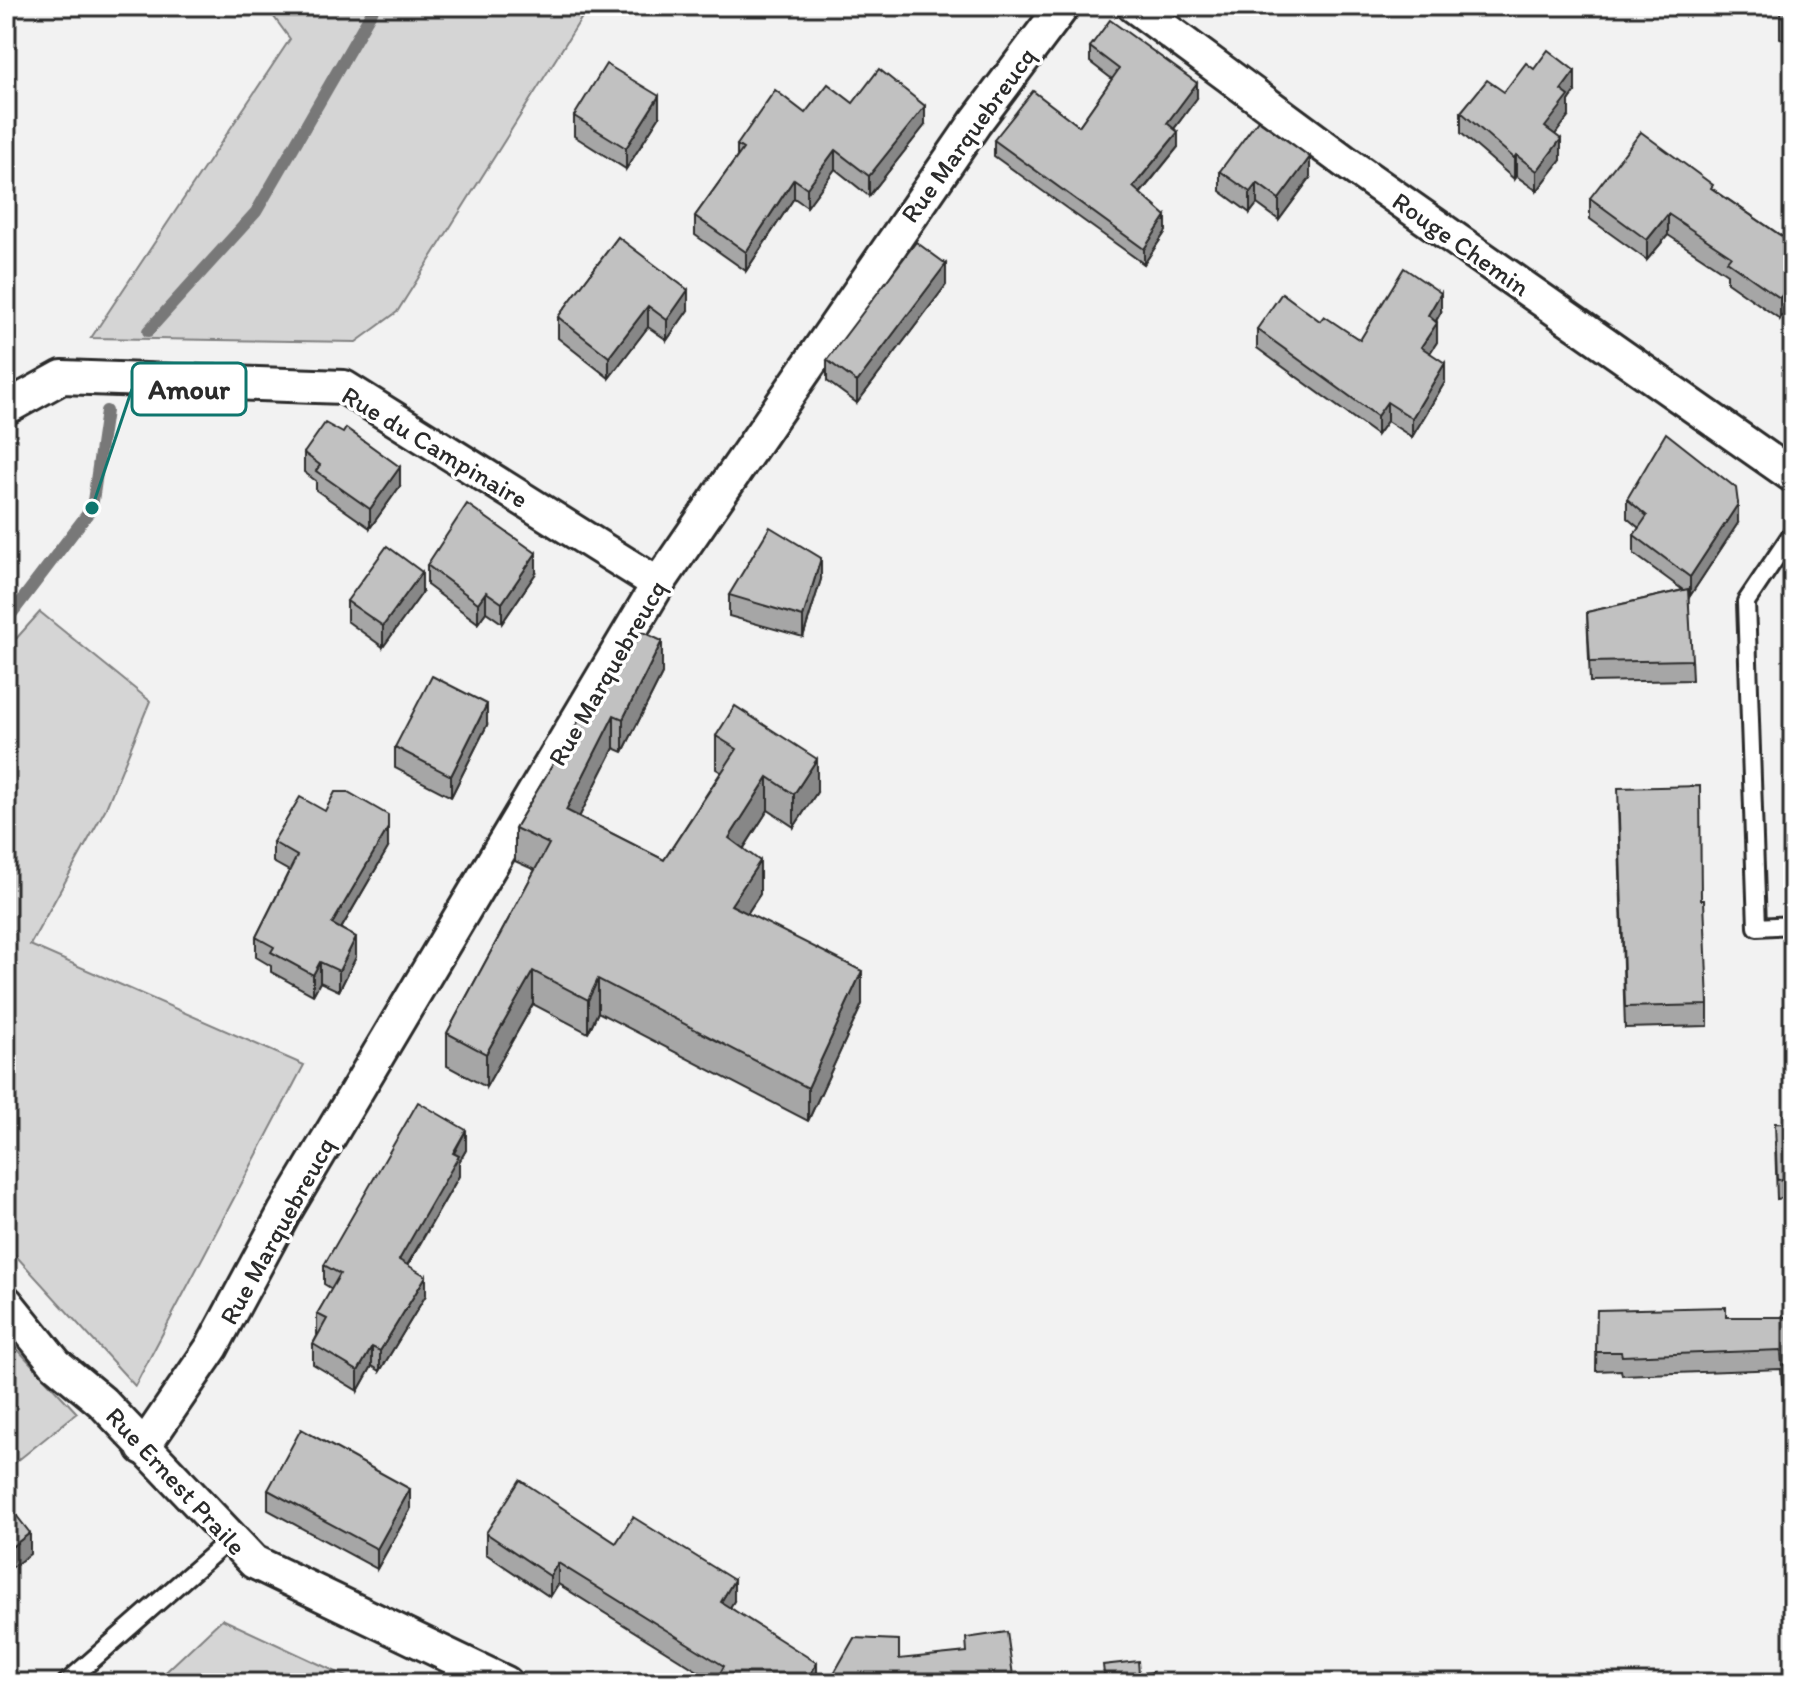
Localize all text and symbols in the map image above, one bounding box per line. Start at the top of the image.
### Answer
street label: Rue Marquebreucq [894,41,1042,229]
street label: Rouge Chemin [1386,185,1536,303]
callout: Amour [132,363,246,415]
text: Amour [147,372,230,406]
street label: Rue du Campinaire [336,379,534,515]
street label: Rue Marquebreucq [541,574,673,772]
street label: Rue Marquebreucq [212,1132,342,1330]
street label: Rue Ernest Praile [99,1400,253,1562]

